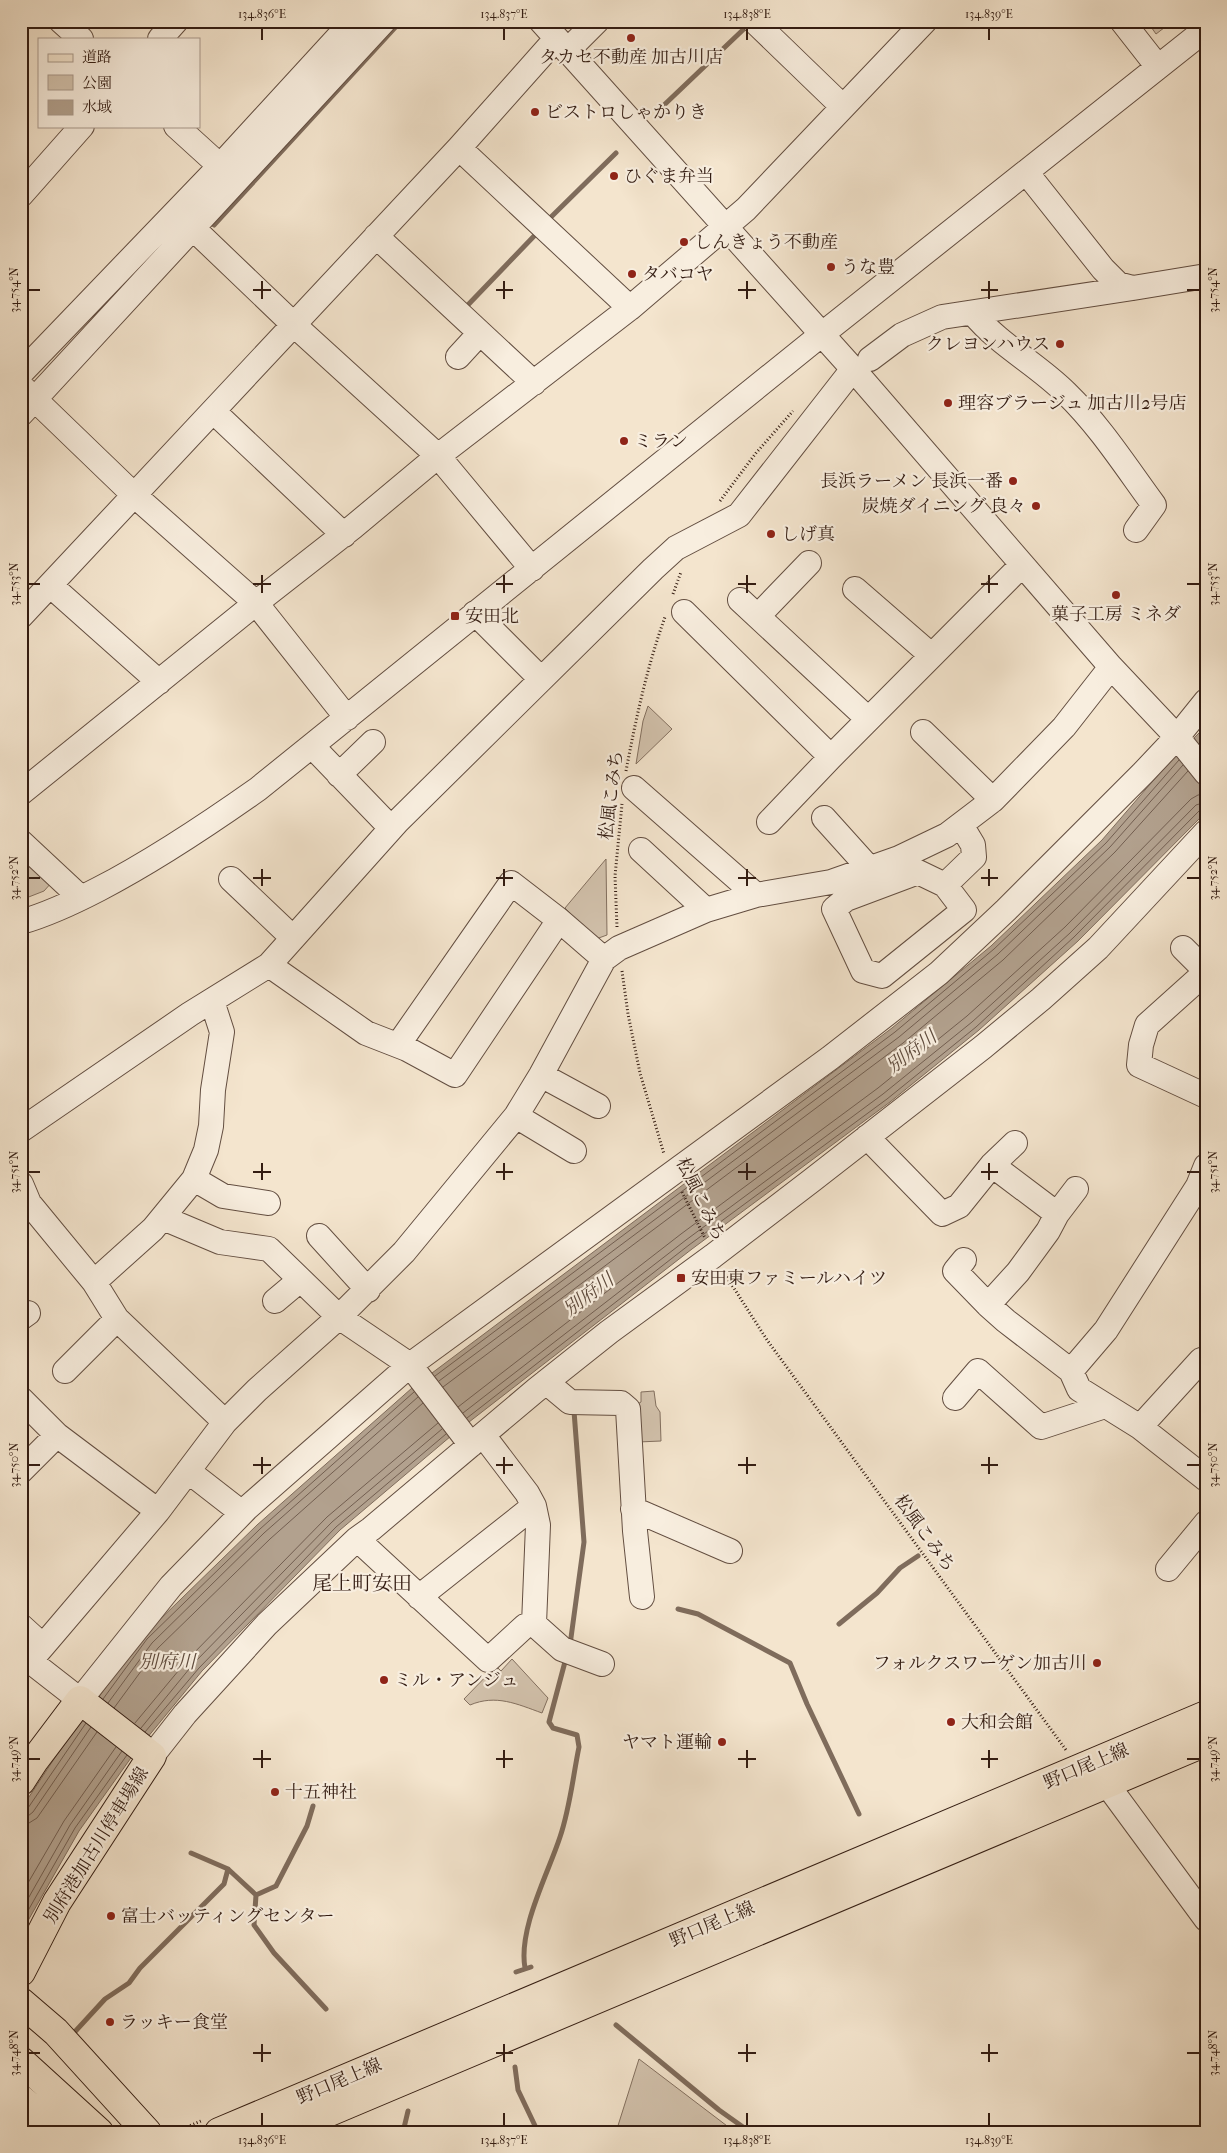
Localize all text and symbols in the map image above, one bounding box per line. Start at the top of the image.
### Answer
text: 134.836°E [238,7,286,21]
text: 134.837°E [480,7,528,21]
text: 134.838°E [723,7,771,21]
text: 134.839°E [965,7,1013,21]
marker: タカセ不動産 加古川店 [625,32,637,44]
legend [38,38,200,128]
place label: タカセ不動産 加古川店 [539,47,723,68]
text: 道路 [82,48,112,66]
text: 公園 [82,74,112,92]
text: 水域 [82,98,112,116]
place label: ビストロしゃかりき [545,102,707,123]
marker: ビストロしゃかりき [529,106,541,118]
place label: ひぐま弁当 [624,166,714,187]
marker: ひぐま弁当 [608,170,620,182]
place label: しんきょう不動産 [694,232,838,253]
marker: しんきょう不動産 [678,236,690,248]
place label: うな豊 [841,257,895,278]
marker: うな豊 [825,261,837,273]
place label: タバコヤ [642,264,714,285]
text: 34.754°N [7,267,21,313]
text: 34.754°N [1206,267,1220,313]
marker: タバコヤ [626,268,638,280]
place label: クレヨンハウス [926,334,1050,355]
marker: クレヨンハウス [1054,338,1066,350]
place label: 理容ブラージュ 加古川2号店 [958,393,1186,414]
marker: 理容ブラージュ 加古川2号店 [942,397,954,409]
place label: ミラン [634,431,688,452]
marker: ミラン [618,435,630,447]
place label: 長浜ラーメン 長浜一番 [820,471,1003,492]
marker: 長浜ラーメン 長浜一番 [1007,475,1019,487]
place label: 炭焼ダイニング 良々 [862,496,1026,517]
marker: 炭焼ダイニング 良々 [1030,500,1042,512]
place label: しげ真 [781,524,835,545]
marker: しげ真 [765,528,777,540]
text: 34.753°N [7,562,21,606]
text: 34.753°N [1206,562,1220,606]
marker: 菓子工房 ミネダ [1110,589,1122,601]
place label: 菓子工房 ミネダ [1051,604,1181,625]
place label: 安田北 [465,606,519,627]
marker: 安田北 [449,610,461,622]
street label: 松風こみち [596,749,627,841]
text: 34.752°N [7,856,21,900]
text: 34.752°N [1206,856,1220,900]
water label: 別府川 [882,1025,943,1078]
text: 34.751°N [7,1151,21,1193]
text: 34.751°N [1206,1151,1220,1193]
street label: 松風こみち [671,1154,730,1244]
water label: 別府川 [559,1268,620,1321]
place label: 安田東ファミールハイツ [691,1268,887,1289]
marker: 安田東ファミールハイツ [675,1272,687,1284]
text: 34.750°N [7,1442,21,1488]
text: 34.750°N [1206,1442,1220,1488]
street label: 松風こみち [890,1491,960,1576]
district label: 尾上町安田 [312,1572,412,1595]
water label: 別府川 [138,1651,197,1673]
place label: フォルクスワーゲン加古川 [873,1653,1087,1674]
marker: フォルクスワーゲン加古川 [1091,1657,1103,1669]
place label: ミル・アンジュ [394,1670,518,1691]
marker: ミル・アンジュ [378,1674,390,1686]
place label: 大和会館 [961,1712,1033,1733]
marker: 大和会館 [945,1716,957,1728]
place label: ヤマト運輸 [622,1732,712,1753]
text: 34.749°N [7,1736,21,1782]
marker: ヤマト運輸 [716,1736,728,1748]
text: 34.749°N [1206,1736,1220,1782]
street label: 野口尾上線 [1041,1739,1132,1794]
street label: 別府港加古川停車場線 [40,1763,153,1927]
place label: 十五神社 [285,1782,357,1803]
marker: 十五神社 [269,1786,281,1798]
street label: 野口尾上線 [667,1897,758,1952]
place label: 富士バッティングセンター [121,1906,334,1927]
marker: 富士バッティングセンター [105,1910,117,1922]
place label: ラッキー食堂 [120,2012,228,2033]
marker: ラッキー食堂 [104,2016,116,2028]
text: 34.748°N [7,2030,21,2076]
text: 34.748°N [1206,2030,1220,2076]
street label: 野口尾上線 [294,2054,385,2109]
text: 134.836°E [238,2133,286,2147]
text: 134.837°E [480,2133,528,2147]
text: 134.838°E [723,2133,771,2147]
text: 134.839°E [965,2133,1013,2147]

